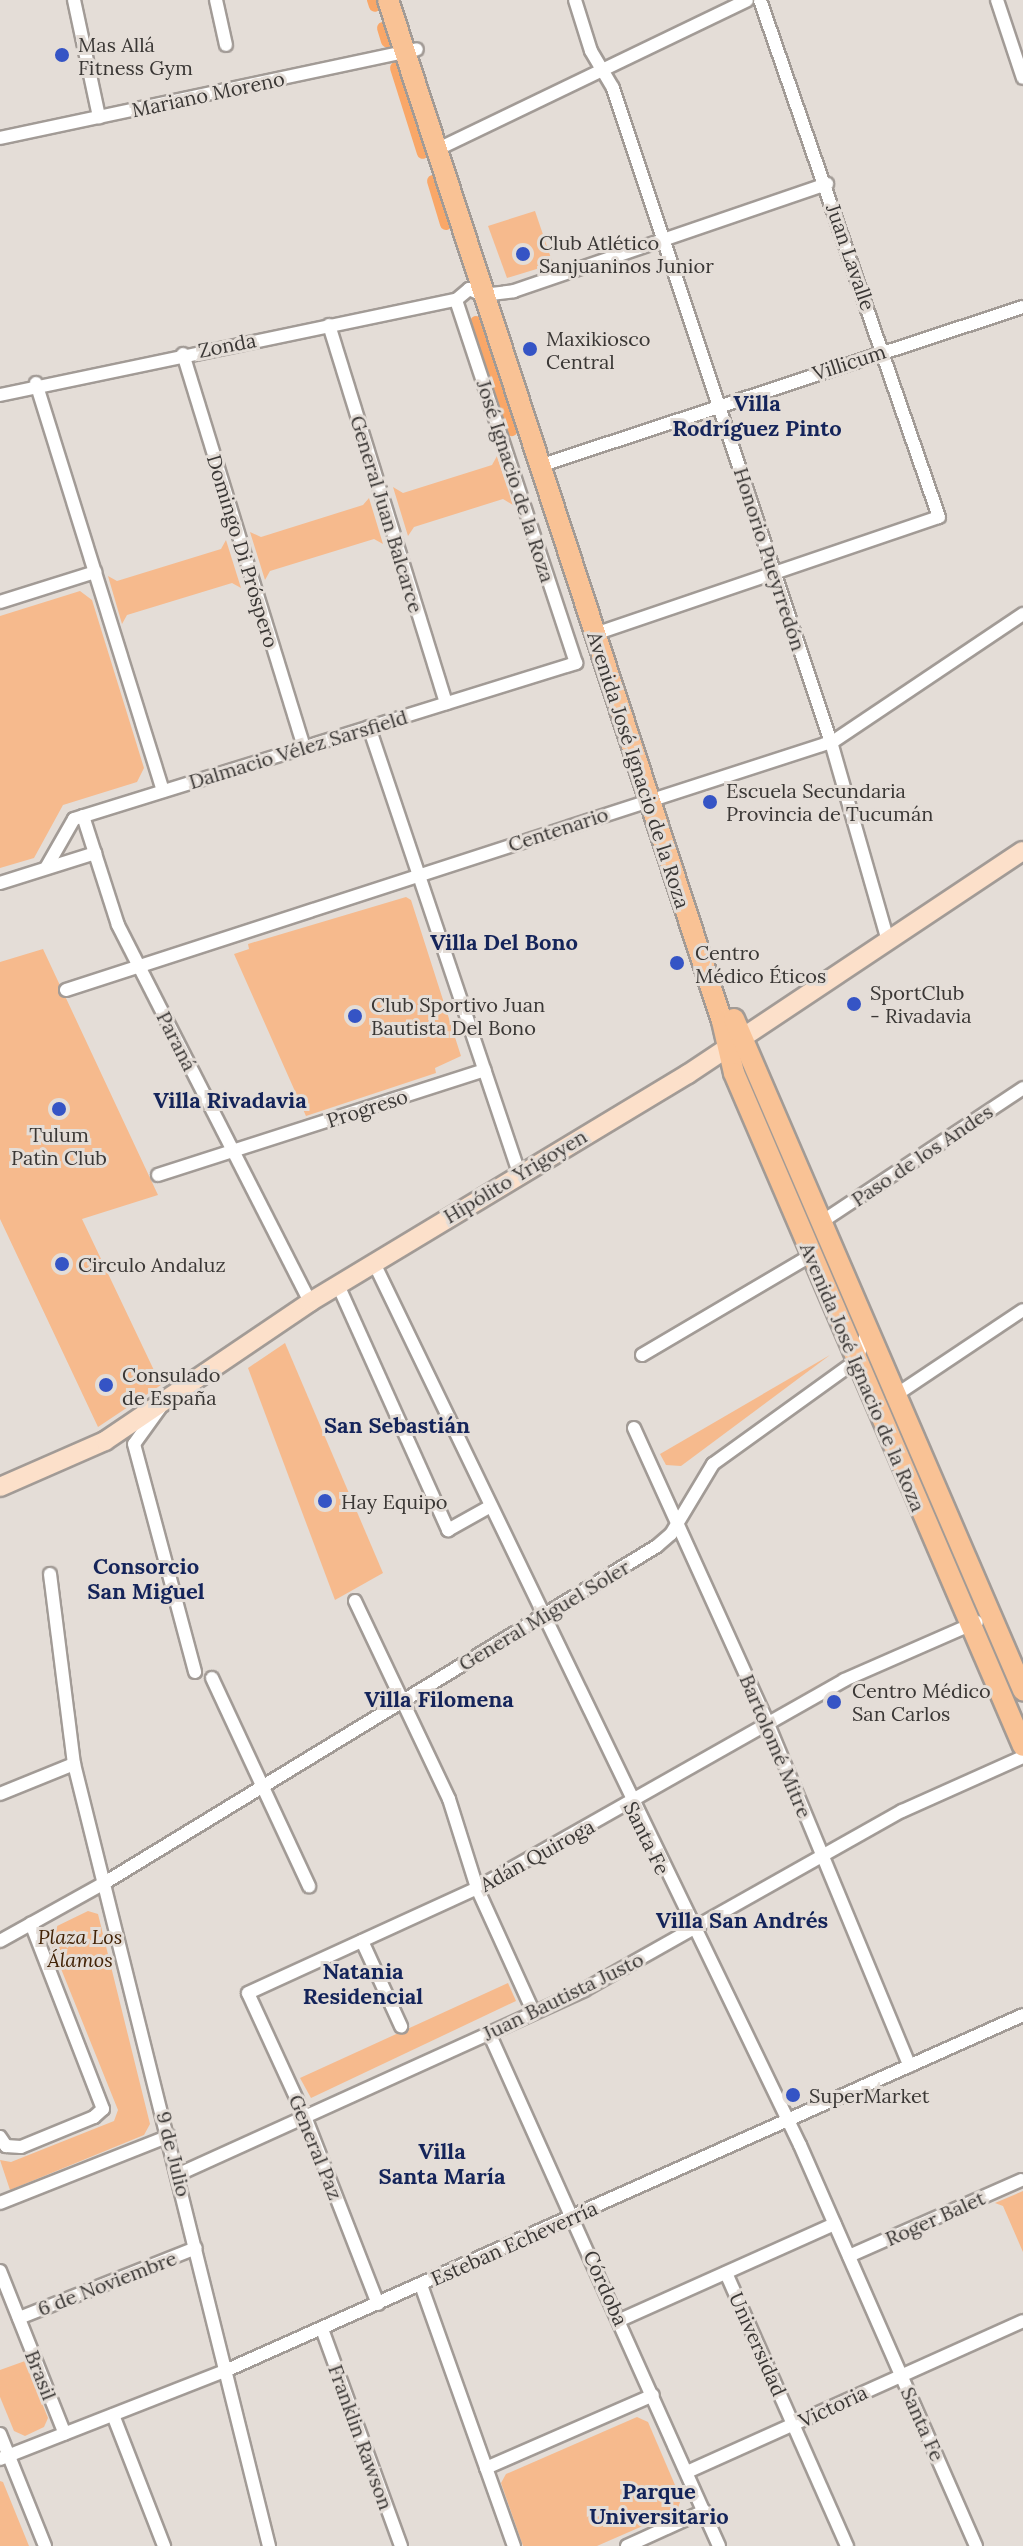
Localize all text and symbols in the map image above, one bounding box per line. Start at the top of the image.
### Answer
place label: Mas Allá Fitness Gym [78,32,193,79]
marker: Mas Allá Fitness Gym [53,46,71,64]
street label: Mariano Moreno [129,66,287,122]
street label: Juan Lavalle [822,201,880,313]
place label: Club Atlético Sanjuaninos Junior [539,230,714,277]
marker: Club Atlético Sanjuaninos Junior [514,245,532,263]
place label: Maxikiosco Central [546,326,650,373]
street label: Zonda [196,328,258,362]
street label: Villicum [809,339,889,385]
marker: Maxikiosco Central [521,340,539,358]
street label: José Ignacio de la Roza [472,377,560,585]
district label: Villa Rodríguez Pinto [672,390,842,442]
street label: General Juan Balcarce [346,413,428,615]
street label: Domingo Di Próspero [202,452,284,650]
street label: Honorio Pueyrredón [729,464,811,654]
street label: Avenida José Ignacio de la Roza [583,629,695,911]
street label: Dalmacio Vélez Sarsfield [186,704,410,794]
place label: Escuela Secundaria Provincia de Tucumán [726,778,933,825]
marker: Escuela Secundaria Provincia de Tucumán [701,793,719,811]
street label: Centenario [505,802,611,856]
district label: Villa Del Bono [430,930,578,956]
place label: Centro Médico Éticos [695,940,826,987]
marker: Centro Médico Éticos [666,952,688,974]
place label: SportClub - Rivadavia [870,980,972,1027]
place label: Club Sportivo Juan Bautista Del Bono [371,992,545,1039]
marker: SportClub - Rivadavia [845,995,863,1013]
street label: Paraná [152,1007,202,1075]
marker: Club Sportivo Juan Bautista Del Bono [346,1007,364,1025]
street label: Progreso [323,1084,411,1132]
district label: Villa Rivadavia [153,1088,307,1114]
street label: Paso de los Andes [847,1099,997,1211]
marker: Tulum Patìn Club [50,1100,68,1118]
place label: Tulum Patìn Club [11,1122,107,1169]
street label: Hipólito Yrigoyen [439,1124,591,1228]
street label: Avenida José Ignacio de la Roza [795,1239,931,1515]
place label: Circulo Andaluz [78,1252,226,1276]
marker: Circulo Andaluz [53,1255,71,1273]
place label: Consulado de España [122,1362,220,1409]
marker: Consulado de España [97,1376,115,1394]
district label: San Sebastián [324,1413,470,1439]
place label: Hay Equipo [341,1489,448,1513]
marker: Hay Equipo [316,1492,334,1510]
district label: Consorcio San Miguel [87,1553,205,1604]
street label: General Miguel Soler [454,1554,634,1676]
street label: Bartolomé Mitre [735,1671,817,1821]
place label: Centro Médico San Carlos [852,1678,991,1725]
district label: Villa Filomena [364,1687,514,1713]
marker: Centro Médico San Carlos [823,1691,845,1713]
street label: Santa Fe [619,1797,675,1879]
street label: Adán Quiroga [476,1814,598,1896]
district label: Villa San Andrés [656,1908,828,1934]
park label: Plaza Los Álamos [38,1925,122,1972]
street label: Juan Bautista Justo [479,1947,647,2045]
district label: Natania Residencial [303,1958,423,2010]
place label: SuperMarket [809,2083,929,2107]
marker: SuperMarket [784,2086,802,2104]
street label: General Paz [284,2091,348,2203]
street label: 9 de Julio [152,2109,196,2199]
district label: Villa Santa María [378,2138,506,2190]
street label: Roger Balet [881,2185,989,2251]
street label: Esteban Echeverría [427,2196,601,2290]
street label: 6 de Noviembre [34,2245,180,2321]
street label: Córdoba [579,2247,633,2329]
street label: Universidad [724,2288,792,2400]
street label: Brasil [20,2347,62,2403]
street label: Franklin Rawson [324,2361,398,2513]
street label: Victoria [795,2380,871,2432]
street label: Santa Fe [896,2383,950,2465]
district label: Parque Universitario [589,2478,729,2530]

